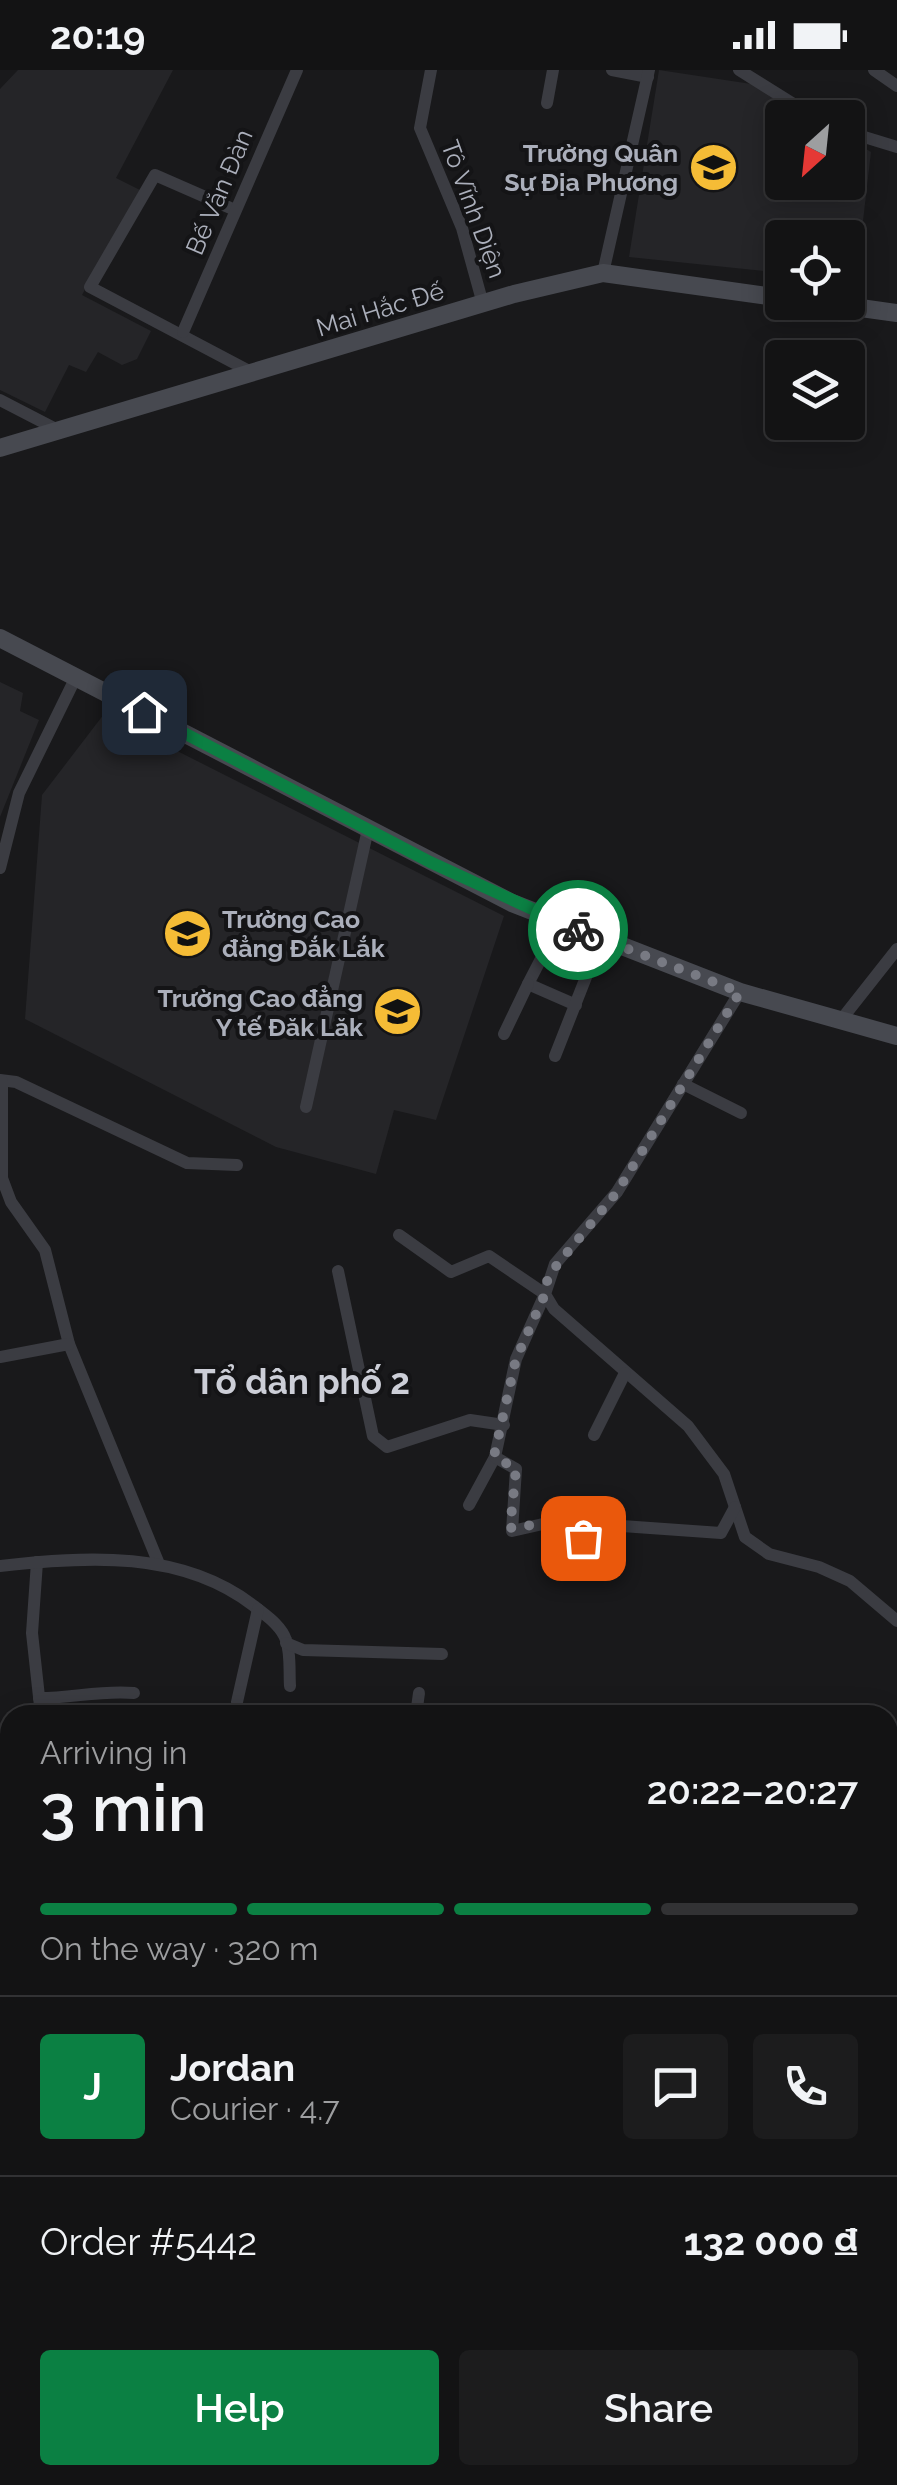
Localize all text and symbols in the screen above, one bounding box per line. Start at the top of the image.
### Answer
text: 20:19 [50,13,145,58]
north arrow [765,100,865,200]
map controls [765,100,865,440]
street label: Bế Văn Đàn [179,125,259,259]
street label: Tô Vĩnh Diện [435,136,513,282]
place label: Trường Quân Sự Địa Phương [504,138,678,197]
school or university icon: Trường Quân Sự Địa Phương [687,141,739,193]
button: locate [765,220,865,320]
street label: Mai Hắc Đế [312,275,448,343]
button: layers [765,340,865,440]
pin [102,670,187,755]
icon: home [117,685,172,740]
courier [528,880,628,980]
icon: bike [551,903,606,958]
place label: Trường Cao đẳng Đắk Lắk [222,904,386,963]
school or university icon: Trường Cao đẳng Đắk Lắk [161,907,213,959]
place label: Trường Cao đẳng Y tế Đăk Lăk [157,983,364,1042]
school or university icon: Trường Cao đẳng Y tế Đăk Lăk [372,986,424,1038]
district label: Tổ dân phố 2 [194,1361,410,1402]
pin [541,1496,626,1581]
icon: bag [556,1511,611,1566]
text: Arriving in [40,1734,187,1771]
text: 20:22–20:27 [647,1768,858,1813]
text: 3 min [40,1770,207,1846]
text: On the way · 320 m [40,1930,318,1967]
button: chat [623,2034,728,2139]
button: phone [753,2034,858,2139]
text: Jordan [170,2045,295,2090]
text: J [83,2064,102,2109]
text: Courier · 4.7 [170,2090,340,2127]
text: Order #5442 [40,2219,257,2264]
text: 132 000 ₫ [684,2219,858,2264]
button: Help [40,2350,439,2465]
button: Share [459,2350,858,2465]

